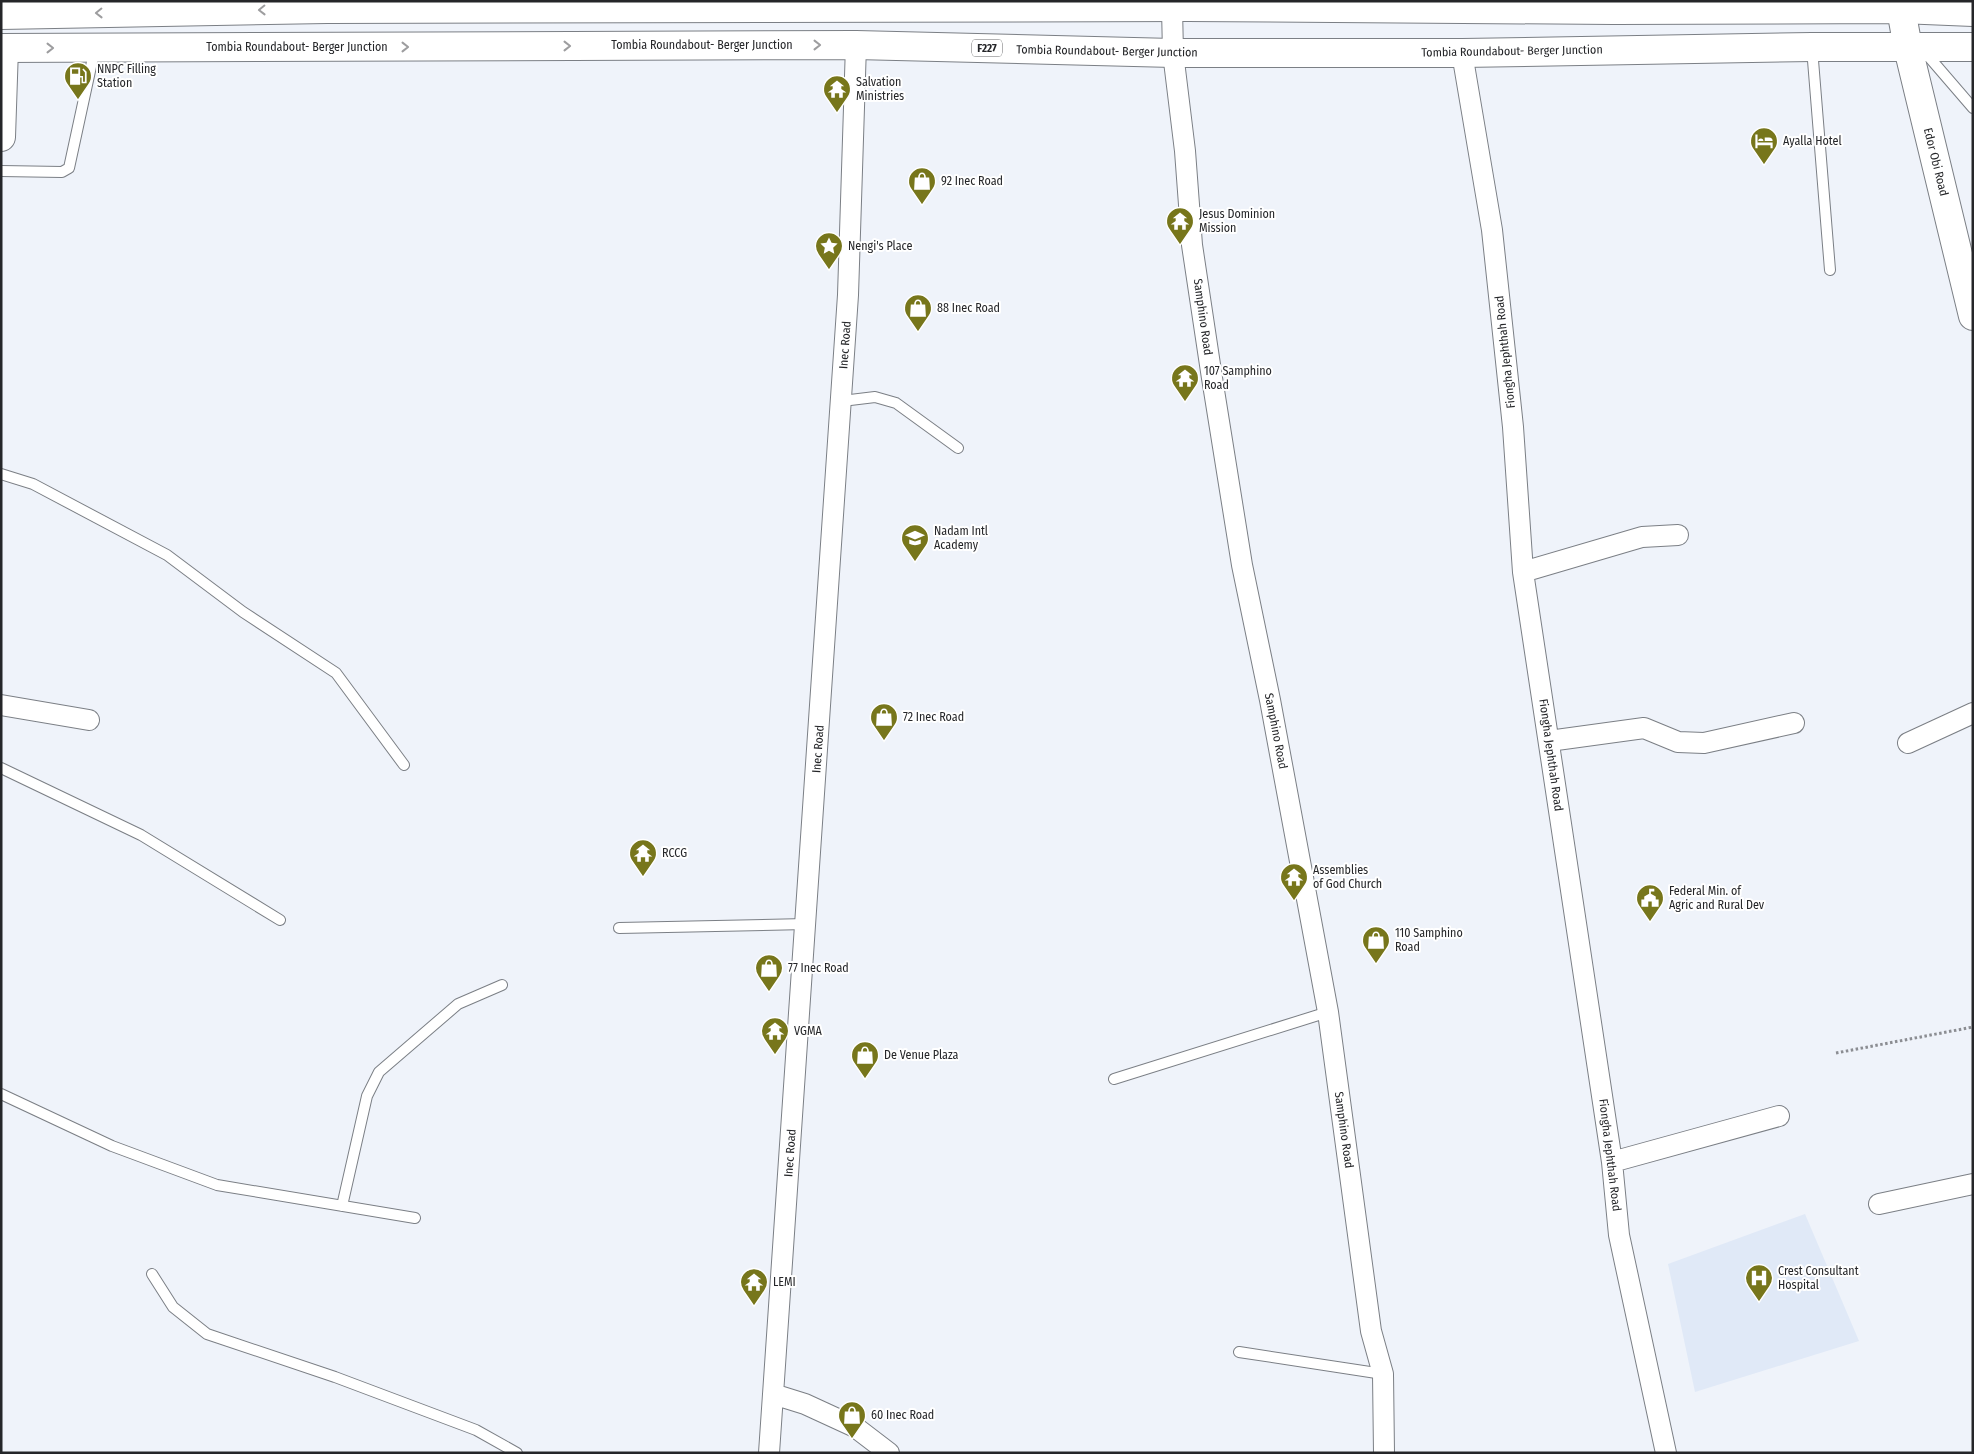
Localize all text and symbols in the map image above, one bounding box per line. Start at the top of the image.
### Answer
one-way arrow [257,5,265,15]
one-way arrow [95,8,102,18]
street label: Tombia Roundabout- Berger Junction [611,38,793,52]
street label: Tombia Roundabout- Berger Junction [206,40,388,54]
one-way arrow [814,40,822,50]
road number: F227 [972,40,1002,56]
one-way arrow [401,41,409,52]
one-way arrow [564,41,572,51]
street label: Tombia Roundabout- Berger Junction [1016,42,1198,60]
street label: Tombia Roundabout- Berger Junction [1421,42,1603,60]
one-way arrow [46,43,54,53]
fuel station icon: NNPC Filling Station [63,61,93,100]
place label: NNPC Filling Station [97,62,156,90]
temple icon: Salvation Ministries [822,74,852,113]
place label: Salvation Ministries [856,75,904,103]
hotel icon: Ayalla Hotel [1749,126,1779,165]
street label: Edor Obi Road [1921,126,1951,198]
place label: Ayalla Hotel [1783,134,1842,148]
shop icon: 92 Inec Road [907,166,937,205]
place label: 92 Inec Road [941,174,1003,188]
temple icon: Jesus Dominion Mission [1165,206,1195,245]
place label: Jesus Dominion Mission [1199,207,1275,235]
place icon: Nengi's Place [814,231,844,270]
place label: Nengi's Place [848,239,913,253]
street label: Samphino Road [1191,278,1215,356]
shop icon: 88 Inec Road [903,293,933,332]
street label: Fiongha Jephthah Road [1492,295,1518,409]
place label: 88 Inec Road [937,301,1000,315]
street label: Inec Road [836,320,854,370]
temple icon: 107 Samphino Road [1170,363,1200,402]
place label: 107 Samphino Road [1204,364,1272,392]
school or university icon: Nadam Intl Academy [900,523,930,562]
place label: Nadam Intl Academy [934,524,988,552]
street label: Samphino Road [1262,692,1290,770]
street label: Fiongha Jephthah Road [1536,698,1566,812]
shop icon: 72 Inec Road [869,702,899,741]
place label: 72 Inec Road [903,710,964,724]
street label: Inec Road [809,724,827,774]
temple icon: RCCG [628,838,658,877]
place label: RCCG [662,846,687,860]
temple icon: Assemblies of God Church [1279,862,1309,901]
place label: Assemblies of God Church [1313,863,1382,891]
public building icon: Federal Min. of Agric and Rural Dev [1635,883,1665,922]
place label: Federal Min. of Agric and Rural Dev [1669,884,1765,912]
shop icon: 110 Samphino Road [1361,925,1391,964]
place label: 110 Samphino Road [1395,926,1463,954]
shop icon: 77 Inec Road [754,953,784,992]
place label: 77 Inec Road [788,961,849,975]
temple icon: VGMA [760,1016,790,1055]
place label: VGMA [794,1024,822,1038]
shop icon: De Venue Plaza [850,1040,880,1079]
place label: De Venue Plaza [884,1048,959,1062]
street label: Samphino Road [1332,1091,1356,1169]
street label: Fiongha Jephthah Road [1596,1098,1624,1212]
street label: Inec Road [781,1128,799,1178]
hospital icon: Crest Consultant Hospital [1744,1263,1774,1302]
place label: Crest Consultant Hospital [1778,1264,1859,1292]
temple icon: LEMI [739,1267,769,1306]
place label: LEMI [773,1275,796,1289]
shop icon: 60 Inec Road [837,1400,867,1439]
place label: 60 Inec Road [871,1408,934,1422]

